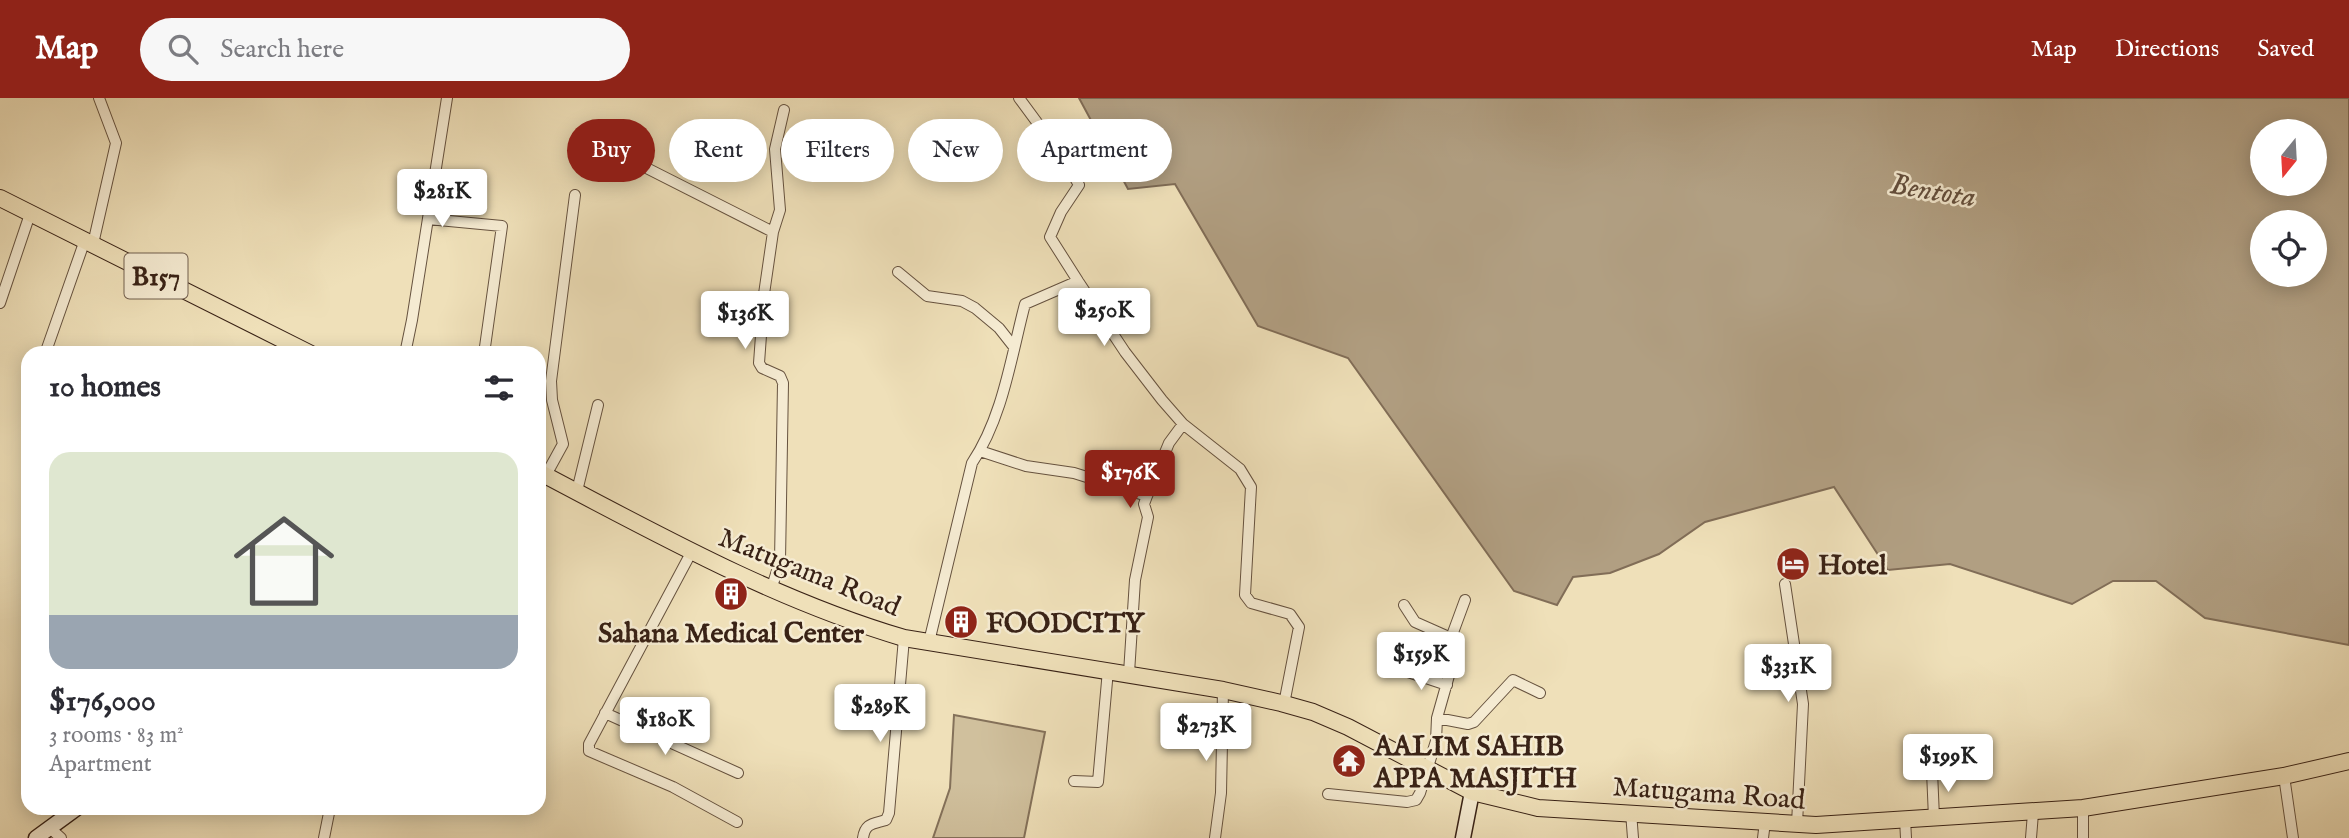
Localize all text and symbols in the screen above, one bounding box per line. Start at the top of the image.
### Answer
search box [140,18,630,81]
text: Map [35,28,98,70]
icon: search [164,30,202,68]
text: Search here [220,33,344,66]
text: Map [2031,34,2077,65]
text: Directions [2115,34,2219,65]
text: Saved [2257,34,2314,65]
chip: Buy [567,119,655,182]
chip: Rent [669,119,767,182]
chip: Filters [781,119,894,182]
chip: New [908,119,1003,182]
chip: Apartment [1017,119,1172,182]
north arrow [2250,119,2328,196]
map controls [2250,119,2327,287]
water label: Bentota [1887,166,1978,217]
pin: $281K [393,170,491,229]
text: $281K [413,177,471,206]
button: locate [2250,210,2327,287]
road number: B157 [124,253,188,298]
pin: $250K [1055,288,1153,348]
pin: $136K [696,292,794,351]
text: $250K [1074,296,1134,325]
text: $136K [717,299,773,328]
text: 10 homes [49,369,161,407]
icon: filters [480,369,518,407]
pin: $176K [1081,450,1179,510]
text: $176K [1101,458,1159,487]
icon: home [221,498,347,624]
street label: Matugama Road [713,521,905,626]
hotel icon: Hotel [1774,545,1812,583]
place label: Hotel [1818,549,1888,584]
building icon: Sahana Medical Center [712,575,750,613]
building icon: FOODCITY [942,603,980,641]
place label: FOODCITY [986,607,1146,642]
place label: Sahana Medical Center [598,617,865,652]
pin: $159K [1372,632,1470,692]
text: $159K [1393,640,1449,669]
pin: $331K [1739,644,1837,704]
text: $331K [1760,652,1816,681]
text: $176,000 [49,683,156,721]
pin: $289K [831,684,929,744]
text: $289K [850,692,910,721]
pin: $180K [616,698,714,757]
pin: $273K [1157,704,1255,763]
text: $180K [636,705,694,734]
text: $273K [1176,711,1236,740]
text: 3 rooms · 83 m² [49,721,184,750]
place label: AALIM SAHIB APPA MASJITH [1373,730,1577,797]
pin: $199K [1899,734,1997,794]
temple icon: AALIM SAHIB APPA MASJITH [1330,742,1368,780]
text: $199K [1919,742,1977,771]
text: Apartment [49,750,152,779]
street label: Matugama Road [1611,770,1806,819]

